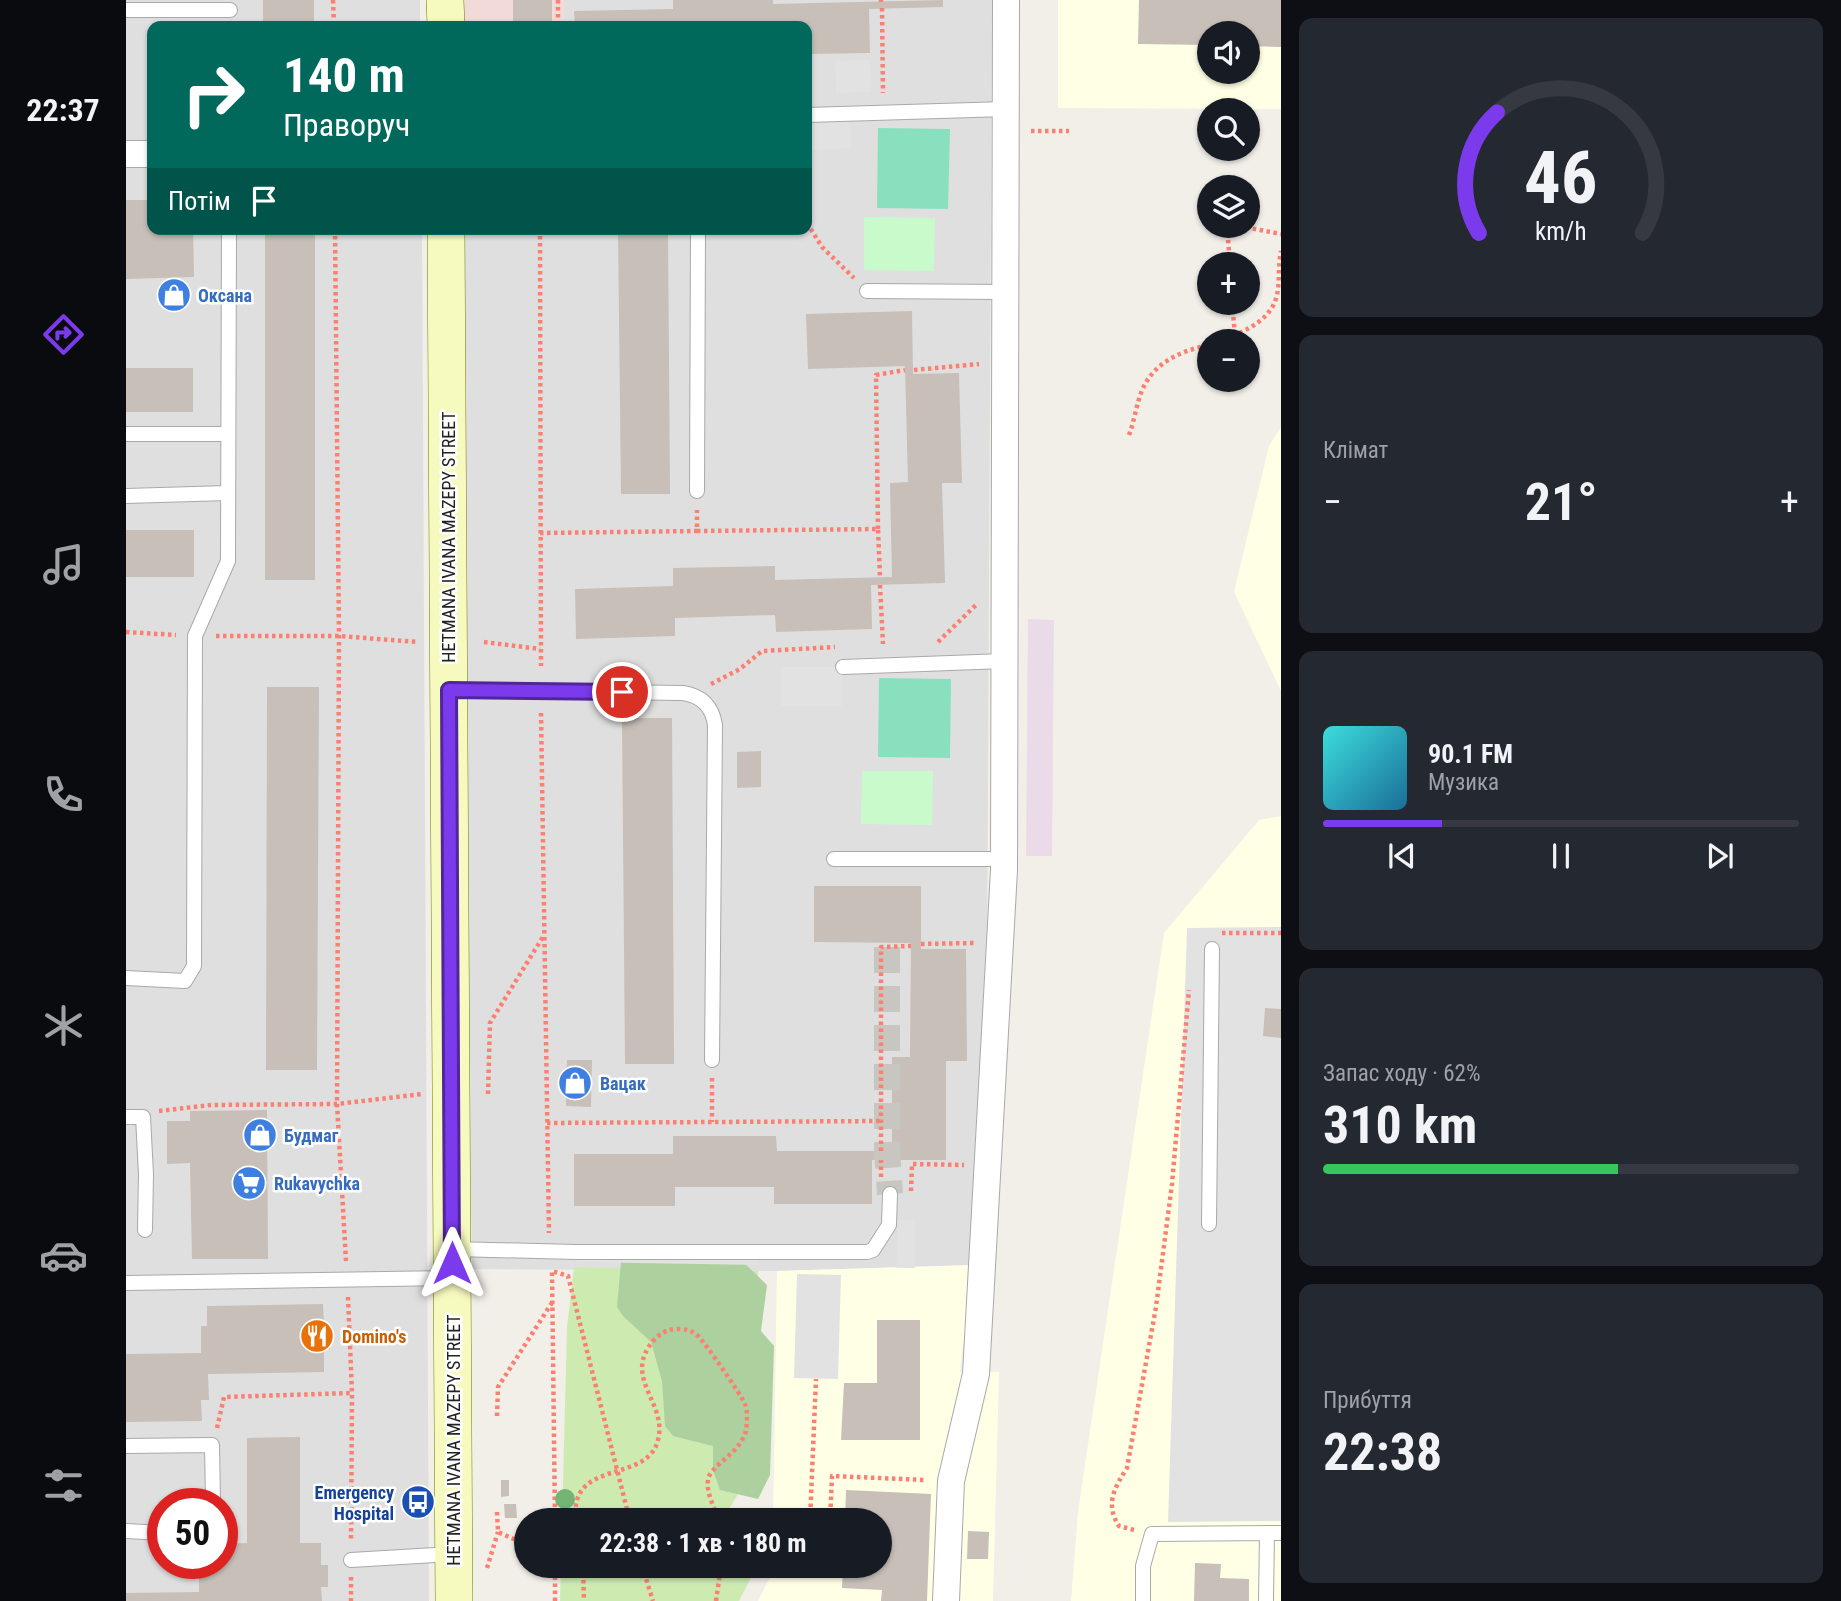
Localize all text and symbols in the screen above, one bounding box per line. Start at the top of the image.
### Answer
map controls [1197,21,1260,392]
button: sound [1197,21,1260,84]
text: 140 m [283,47,405,104]
icon: right [168,49,259,140]
text: 22:37 [26,91,100,129]
button: search [1197,98,1260,161]
text: Праворуч [283,106,410,144]
text: 46 [1524,136,1598,222]
button: layers [1197,175,1260,238]
icon: arrive [245,182,283,220]
text: Потім [168,186,231,216]
text: km/h [1535,217,1587,246]
button: + [1197,252,1260,315]
shop icon: Оксана [155,276,193,314]
place label: Оксана [198,285,252,306]
icon: directions [39,310,88,359]
button: − [1197,329,1260,392]
street label: HETMANA IVANA MAZEPY STREET [438,411,459,663]
text: Клімат [1323,437,1388,464]
text: 21° [1525,472,1597,533]
text: − [1323,480,1342,524]
text: + [1780,480,1799,524]
icon: music [39,540,88,589]
pin [592,662,652,722]
icon: arrive [603,673,641,711]
text: 90.1 FM [1428,739,1513,769]
text: Музика [1428,769,1499,796]
icon: phone [39,770,88,819]
icon: previous [1383,837,1421,875]
icon: pause [1542,837,1580,875]
icon: next [1701,837,1739,875]
icon: climate [39,1001,88,1050]
text: Запас ходу · 62% [1323,1060,1481,1087]
shop icon: Вацак [556,1064,594,1102]
place label: Вацак [600,1073,646,1094]
text: 310 km [1323,1095,1477,1156]
shop icon: Будмаг [241,1116,279,1154]
place label: Будмаг [284,1125,339,1146]
supermarket icon: Rukavychka [230,1164,268,1202]
place label: Rukavychka [274,1173,360,1194]
position arrow [415,1226,489,1300]
icon: car [39,1231,88,1280]
street label: HETMANA IVANA MAZEPY STREET [443,1314,464,1566]
restaurant icon: Domino's [298,1317,336,1355]
place label: Domino's [342,1326,406,1347]
text: Прибуття [1323,1387,1412,1414]
text: 22:38 [1323,1422,1442,1483]
icon: filters [39,1461,88,1510]
place label: Emergency Hospital [315,1482,394,1524]
bus stop icon: Emergency Hospital [399,1483,437,1521]
speed limit sign: 50 [147,1488,238,1579]
text: 22:38 · 1 хв · 180 m [600,1528,806,1558]

